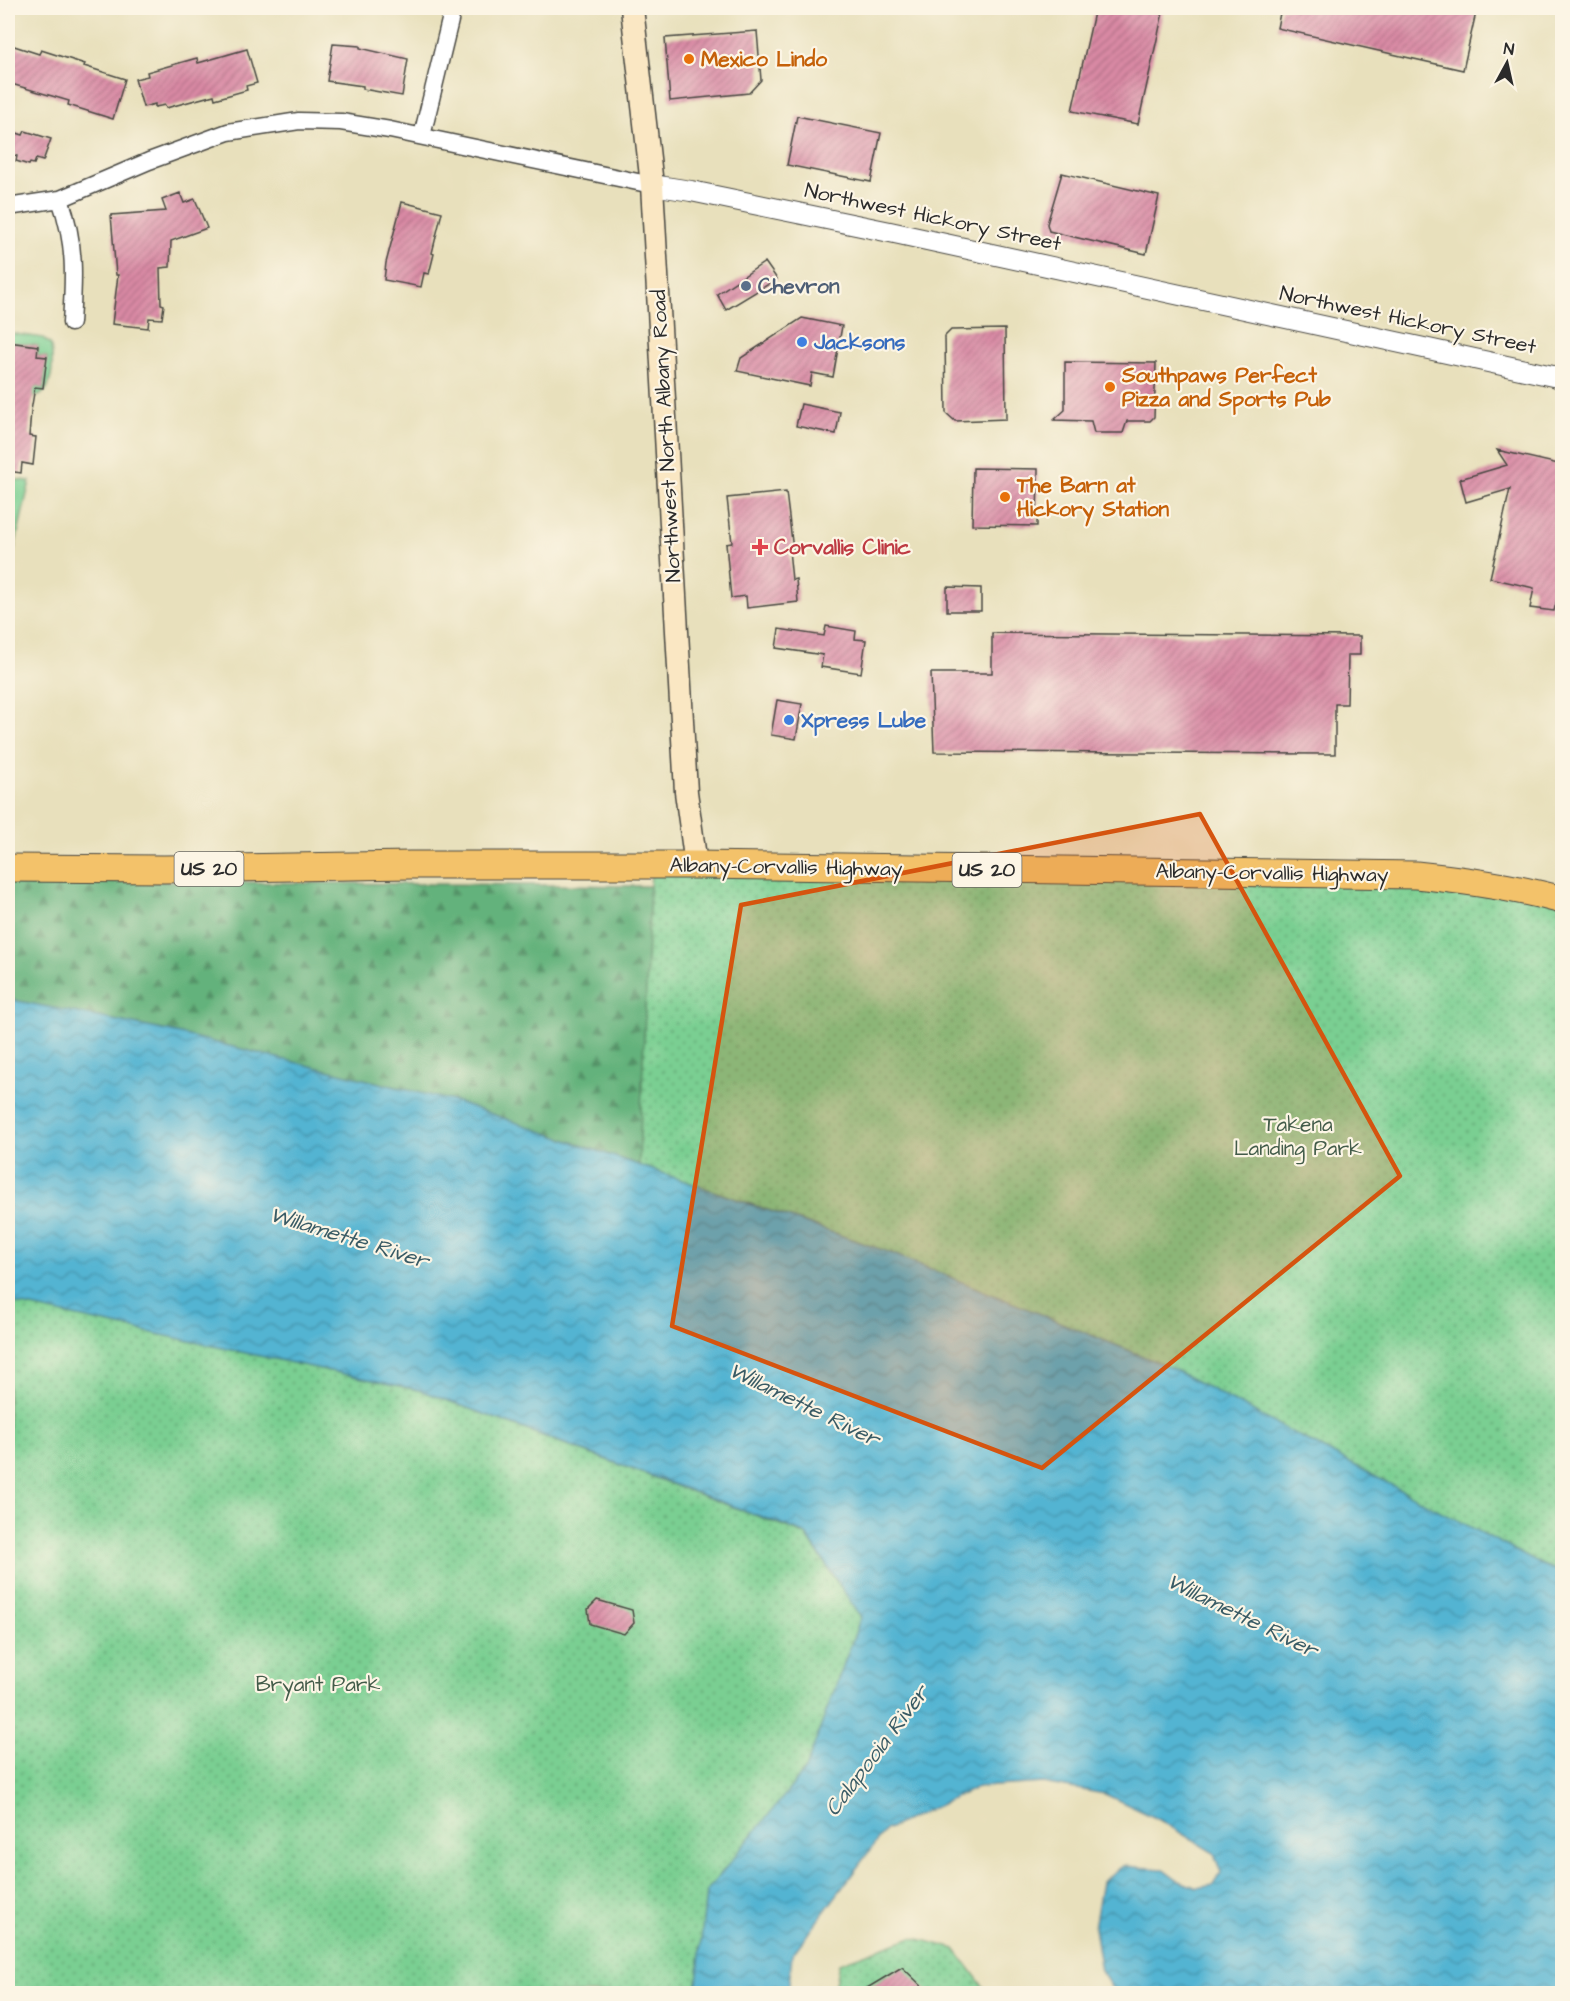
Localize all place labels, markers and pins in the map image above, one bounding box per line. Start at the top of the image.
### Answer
place label: Mexico Lindo [701,45,827,74]
marker: Mexico Lindo [682,52,696,66]
place label: Chevron [758,272,840,301]
marker: Chevron [739,279,753,293]
place label: Jacksons [813,328,906,357]
marker: Jacksons [795,335,809,349]
place label: Southpaws Perfect Pizza and Sports Pub [1121,361,1331,415]
marker: Southpaws Perfect Pizza and Sports Pub [1103,380,1117,394]
place label: The Barn at Hickory Station [1016,471,1170,527]
marker: The Barn at Hickory Station [998,490,1012,504]
place label: Corvallis Clinic [774,533,912,562]
marker: Corvallis Clinic [751,538,769,556]
place label: Xpress Lube [801,706,927,736]
marker: Xpress Lube [782,713,796,727]

